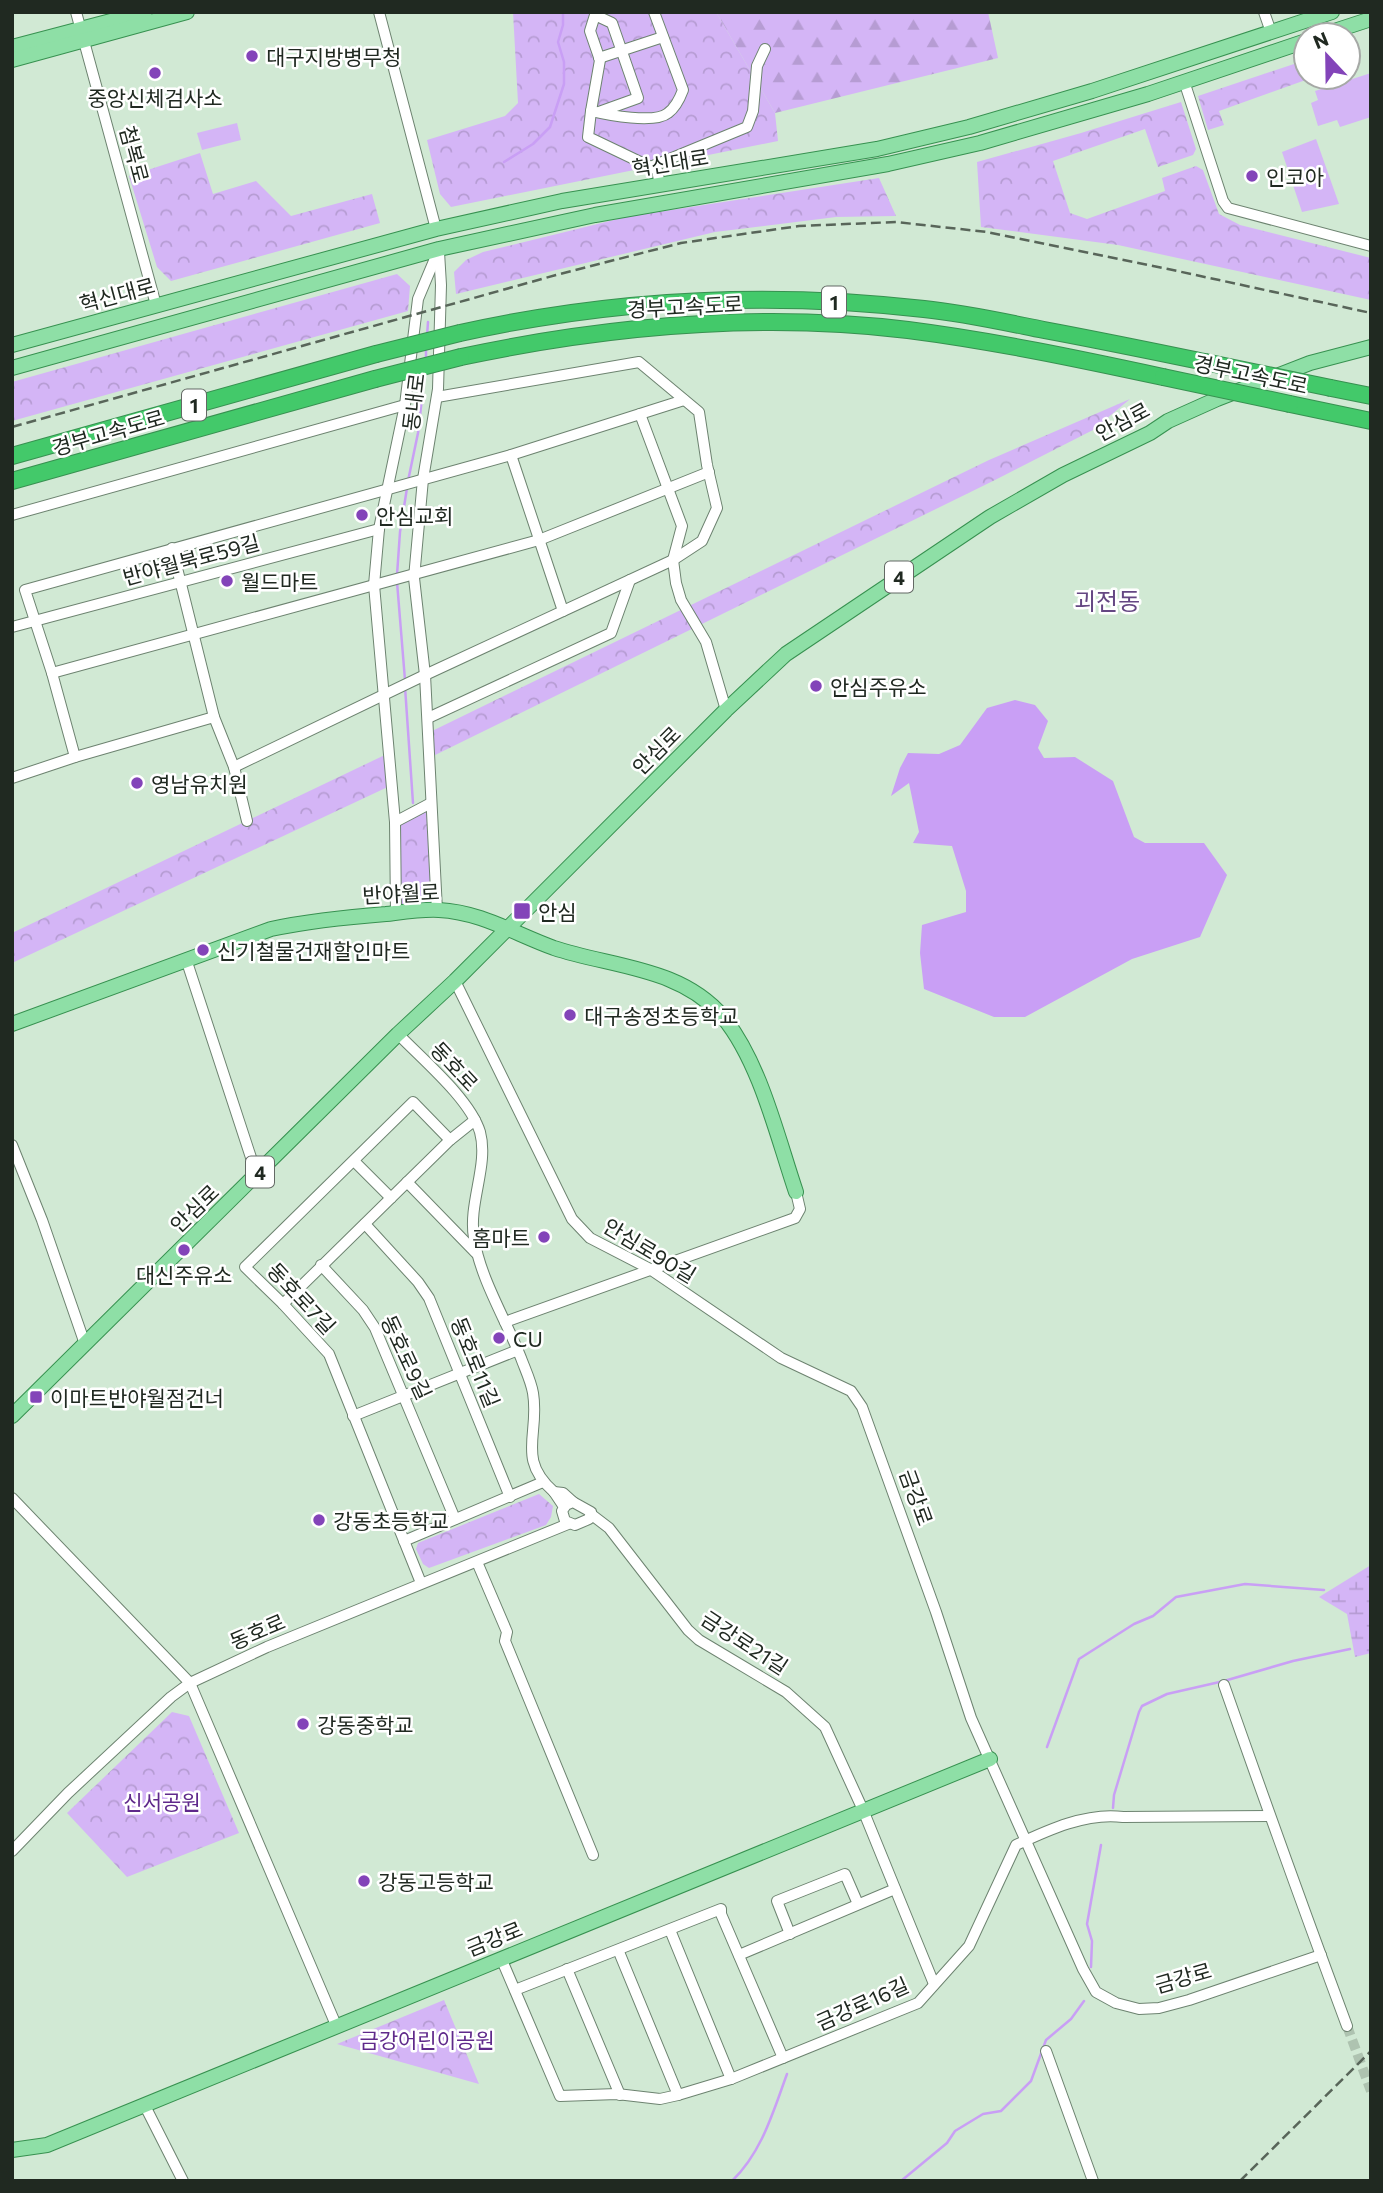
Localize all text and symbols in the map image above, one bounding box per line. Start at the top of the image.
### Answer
north arrow [1292,21,1362,91]
text: N [1310,26,1331,53]
place label: 대구지방병무청 [266,44,401,69]
marker: 대구지방병무청 [244,48,260,64]
marker: 중앙신체검사소 [147,65,163,81]
place label: 중앙신체검사소 [87,85,223,110]
street label: 첨복로 [115,123,155,185]
street label: 혁신대로 [630,144,710,180]
place label: 인코아 [1266,164,1324,189]
marker: 인코아 [1244,168,1260,184]
street label: 혁신대로 [76,272,158,316]
road number: 1 [822,286,846,318]
street label: 경부고속도로 [626,290,744,322]
street label: 경부고속도로 [1192,350,1310,398]
street label: 동내로 [397,372,429,432]
road number: 1 [182,390,206,420]
street label: 안심로 [1091,396,1153,446]
street label: 경부고속도로 [49,404,167,460]
place label: 안심교회 [376,503,453,528]
marker: 안심교회 [354,507,370,523]
street label: 반야월북로59길 [120,529,262,589]
road number: 4 [885,562,913,592]
place label: 월드마트 [241,569,318,594]
marker: 월드마트 [219,573,235,589]
district label: 괴전동 [1074,586,1140,615]
place label: 안심주유소 [830,674,927,699]
marker: 안심주유소 [808,678,824,694]
street label: 안심로 [627,721,685,779]
place label: 영남유치원 [151,771,248,796]
marker: 영남유치원 [129,775,145,791]
street label: 반야월로 [362,878,440,908]
place label: 안심 [538,899,577,924]
marker: 안심 [512,901,532,921]
place label: 신기철물건재할인마트 [217,938,410,963]
marker: 신기철물건재할인마트 [195,942,211,958]
place label: 대구송정초등학교 [584,1003,739,1028]
marker: 대구송정초등학교 [562,1007,578,1023]
street label: 동호로 [426,1036,484,1096]
road number: 4 [246,1156,274,1188]
street label: 안심로 [164,1179,224,1237]
street label: 안심로90길 [599,1213,701,1287]
place label: 홈마트 [472,1225,530,1250]
marker: 홈마트 [536,1229,552,1245]
marker: 대신주유소 [176,1242,192,1258]
street label: 동호로7길 [263,1257,341,1339]
place label: 대신주유소 [136,1262,232,1287]
street label: 동호로9길 [377,1311,437,1403]
street label: 동호로11길 [447,1313,505,1411]
place label: CU [513,1326,543,1351]
marker: CU [491,1330,507,1346]
place label: 이마트반야월점건너 [50,1385,224,1410]
marker: 이마트반야월점건너 [28,1389,44,1405]
street label: 금강로 [895,1465,939,1529]
place label: 강동초등학교 [333,1508,449,1533]
marker: 강동초등학교 [311,1512,327,1528]
street label: 금강로21길 [697,1605,793,1679]
street label: 동호로 [225,1608,289,1654]
place label: 강동중학교 [317,1712,414,1737]
marker: 강동중학교 [295,1716,311,1732]
park label: 신서공원 [123,1789,201,1814]
place label: 강동고등학교 [378,1869,494,1894]
marker: 강동고등학교 [356,1873,372,1889]
street label: 금강로 [462,1916,526,1960]
street label: 금강로 [1152,1957,1214,1997]
street label: 금강로16길 [812,1971,912,2035]
park label: 금강어린이공원 [359,2027,495,2052]

